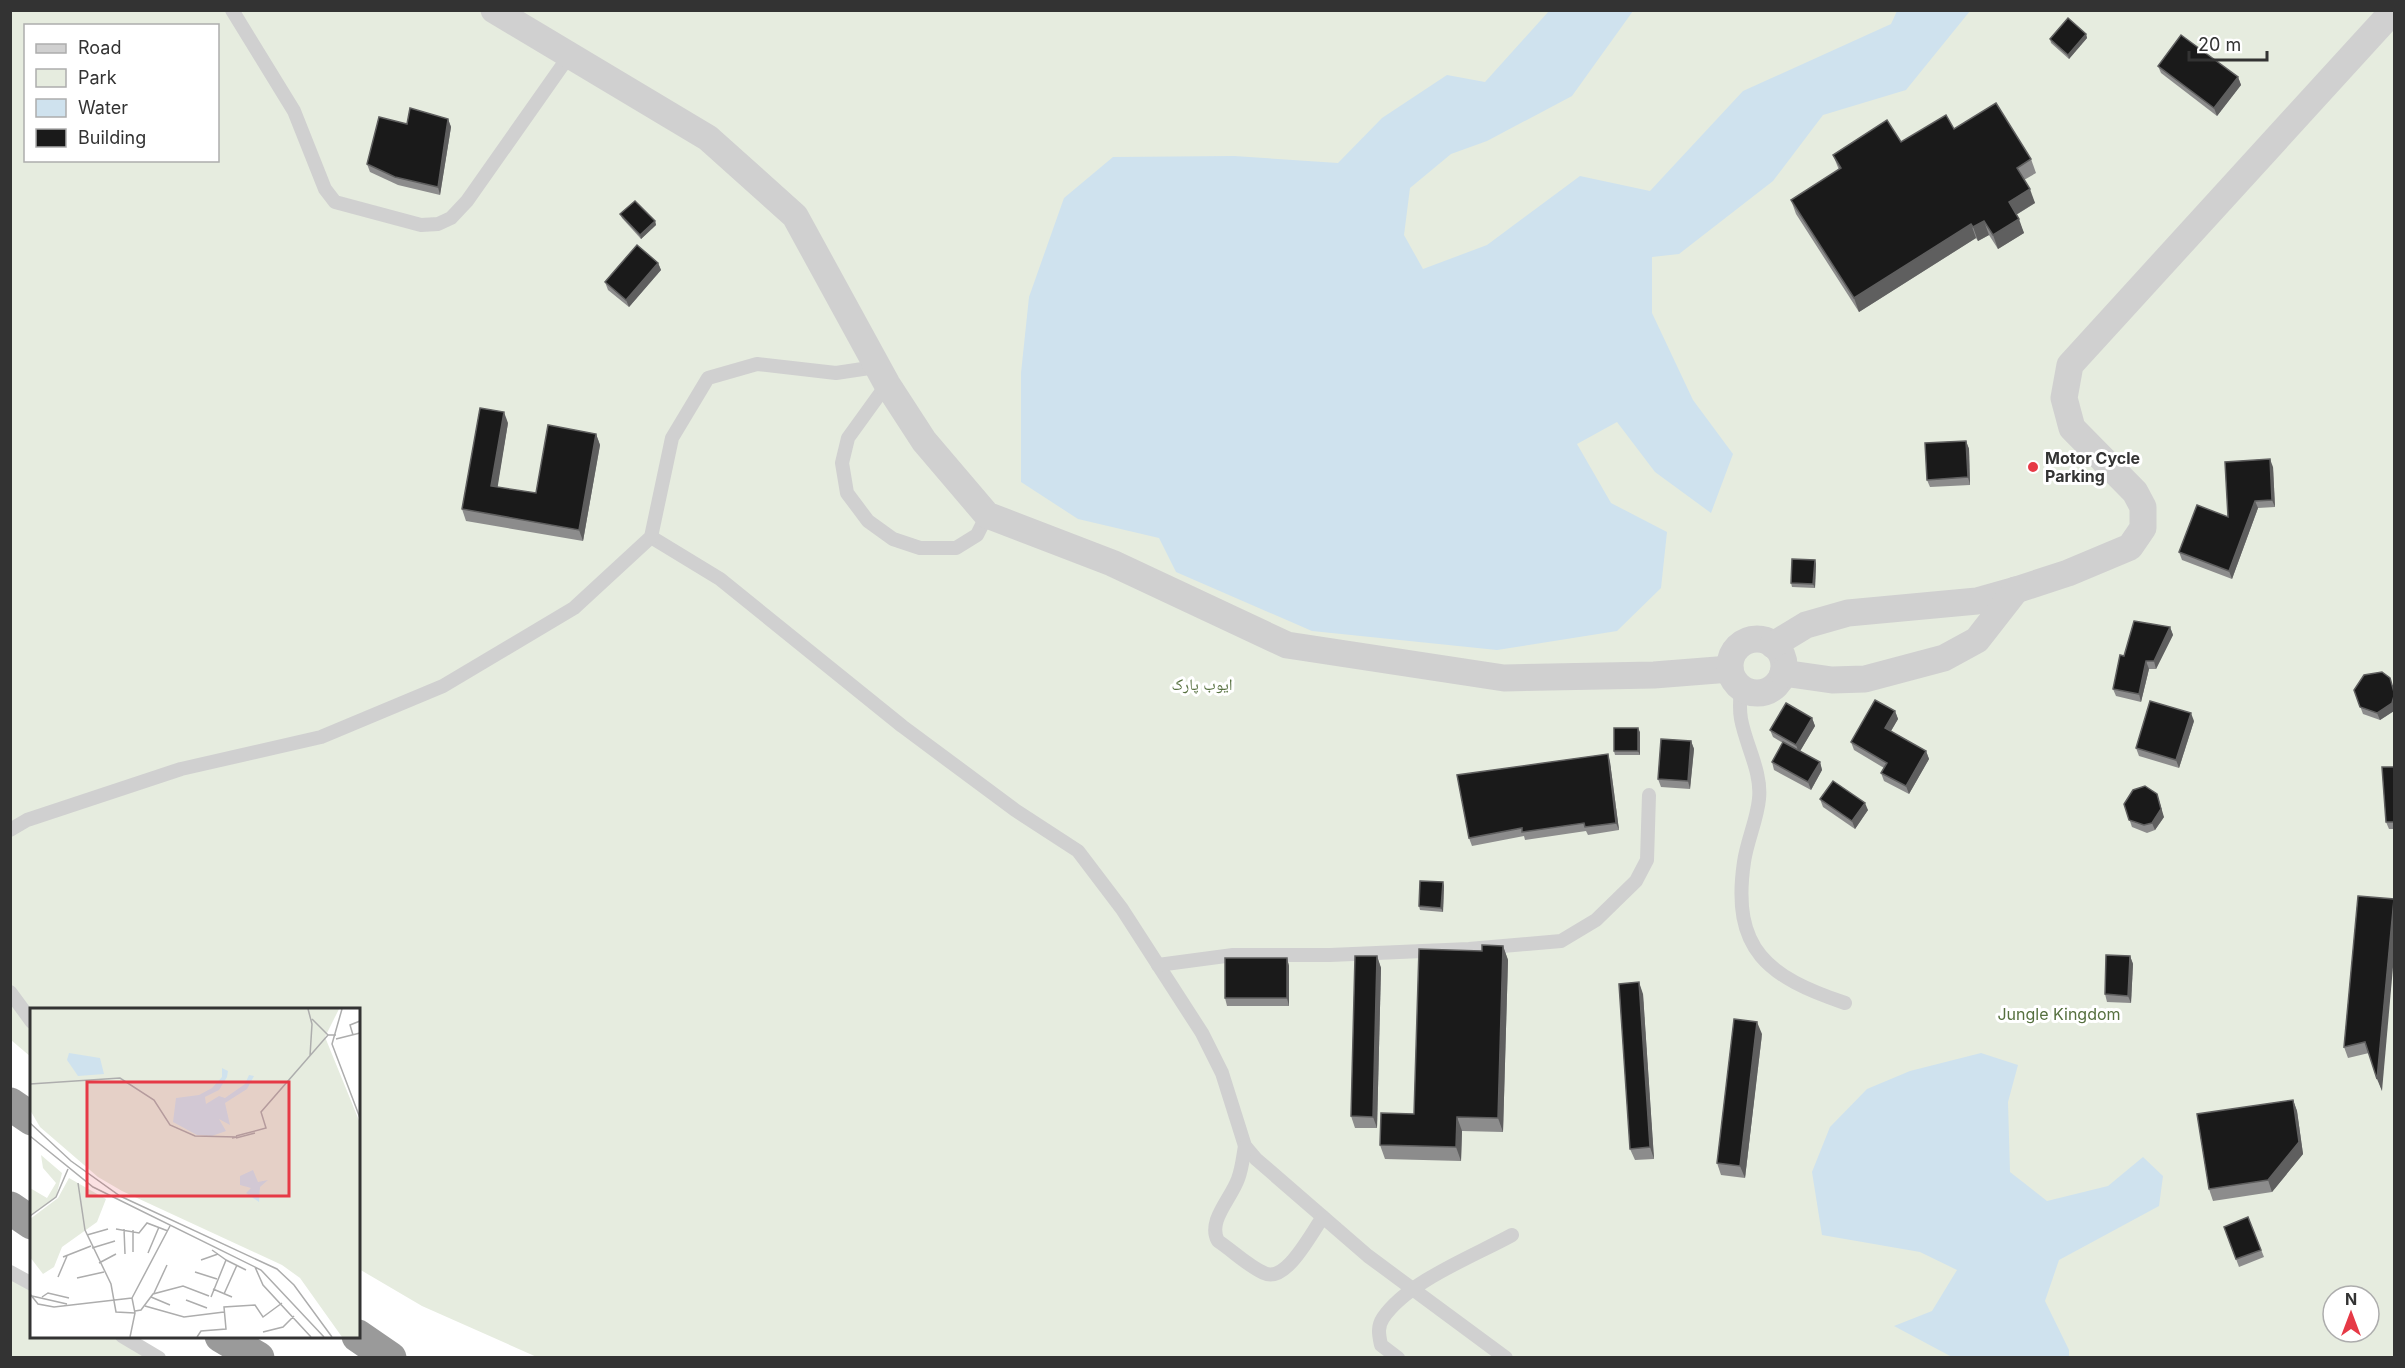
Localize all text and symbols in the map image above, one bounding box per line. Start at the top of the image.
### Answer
legend [24,24,219,162]
scale bar [2189,24,2267,62]
text: 20 m [2198,34,2241,55]
text: Road [78,37,121,58]
text: Park [78,67,117,88]
text: Water [78,97,128,118]
text: Building [78,127,146,148]
place label: Motor Cycle Parking [2045,448,2140,486]
marker: Motor Cycle Parking [2026,460,2040,474]
park label: ایوب پارک [1172,674,1232,694]
park label: Jungle Kingdom [1997,1004,2121,1024]
inset map [30,1008,360,1338]
north arrow [2321,1284,2381,1344]
text: N [2345,1289,2357,1309]

